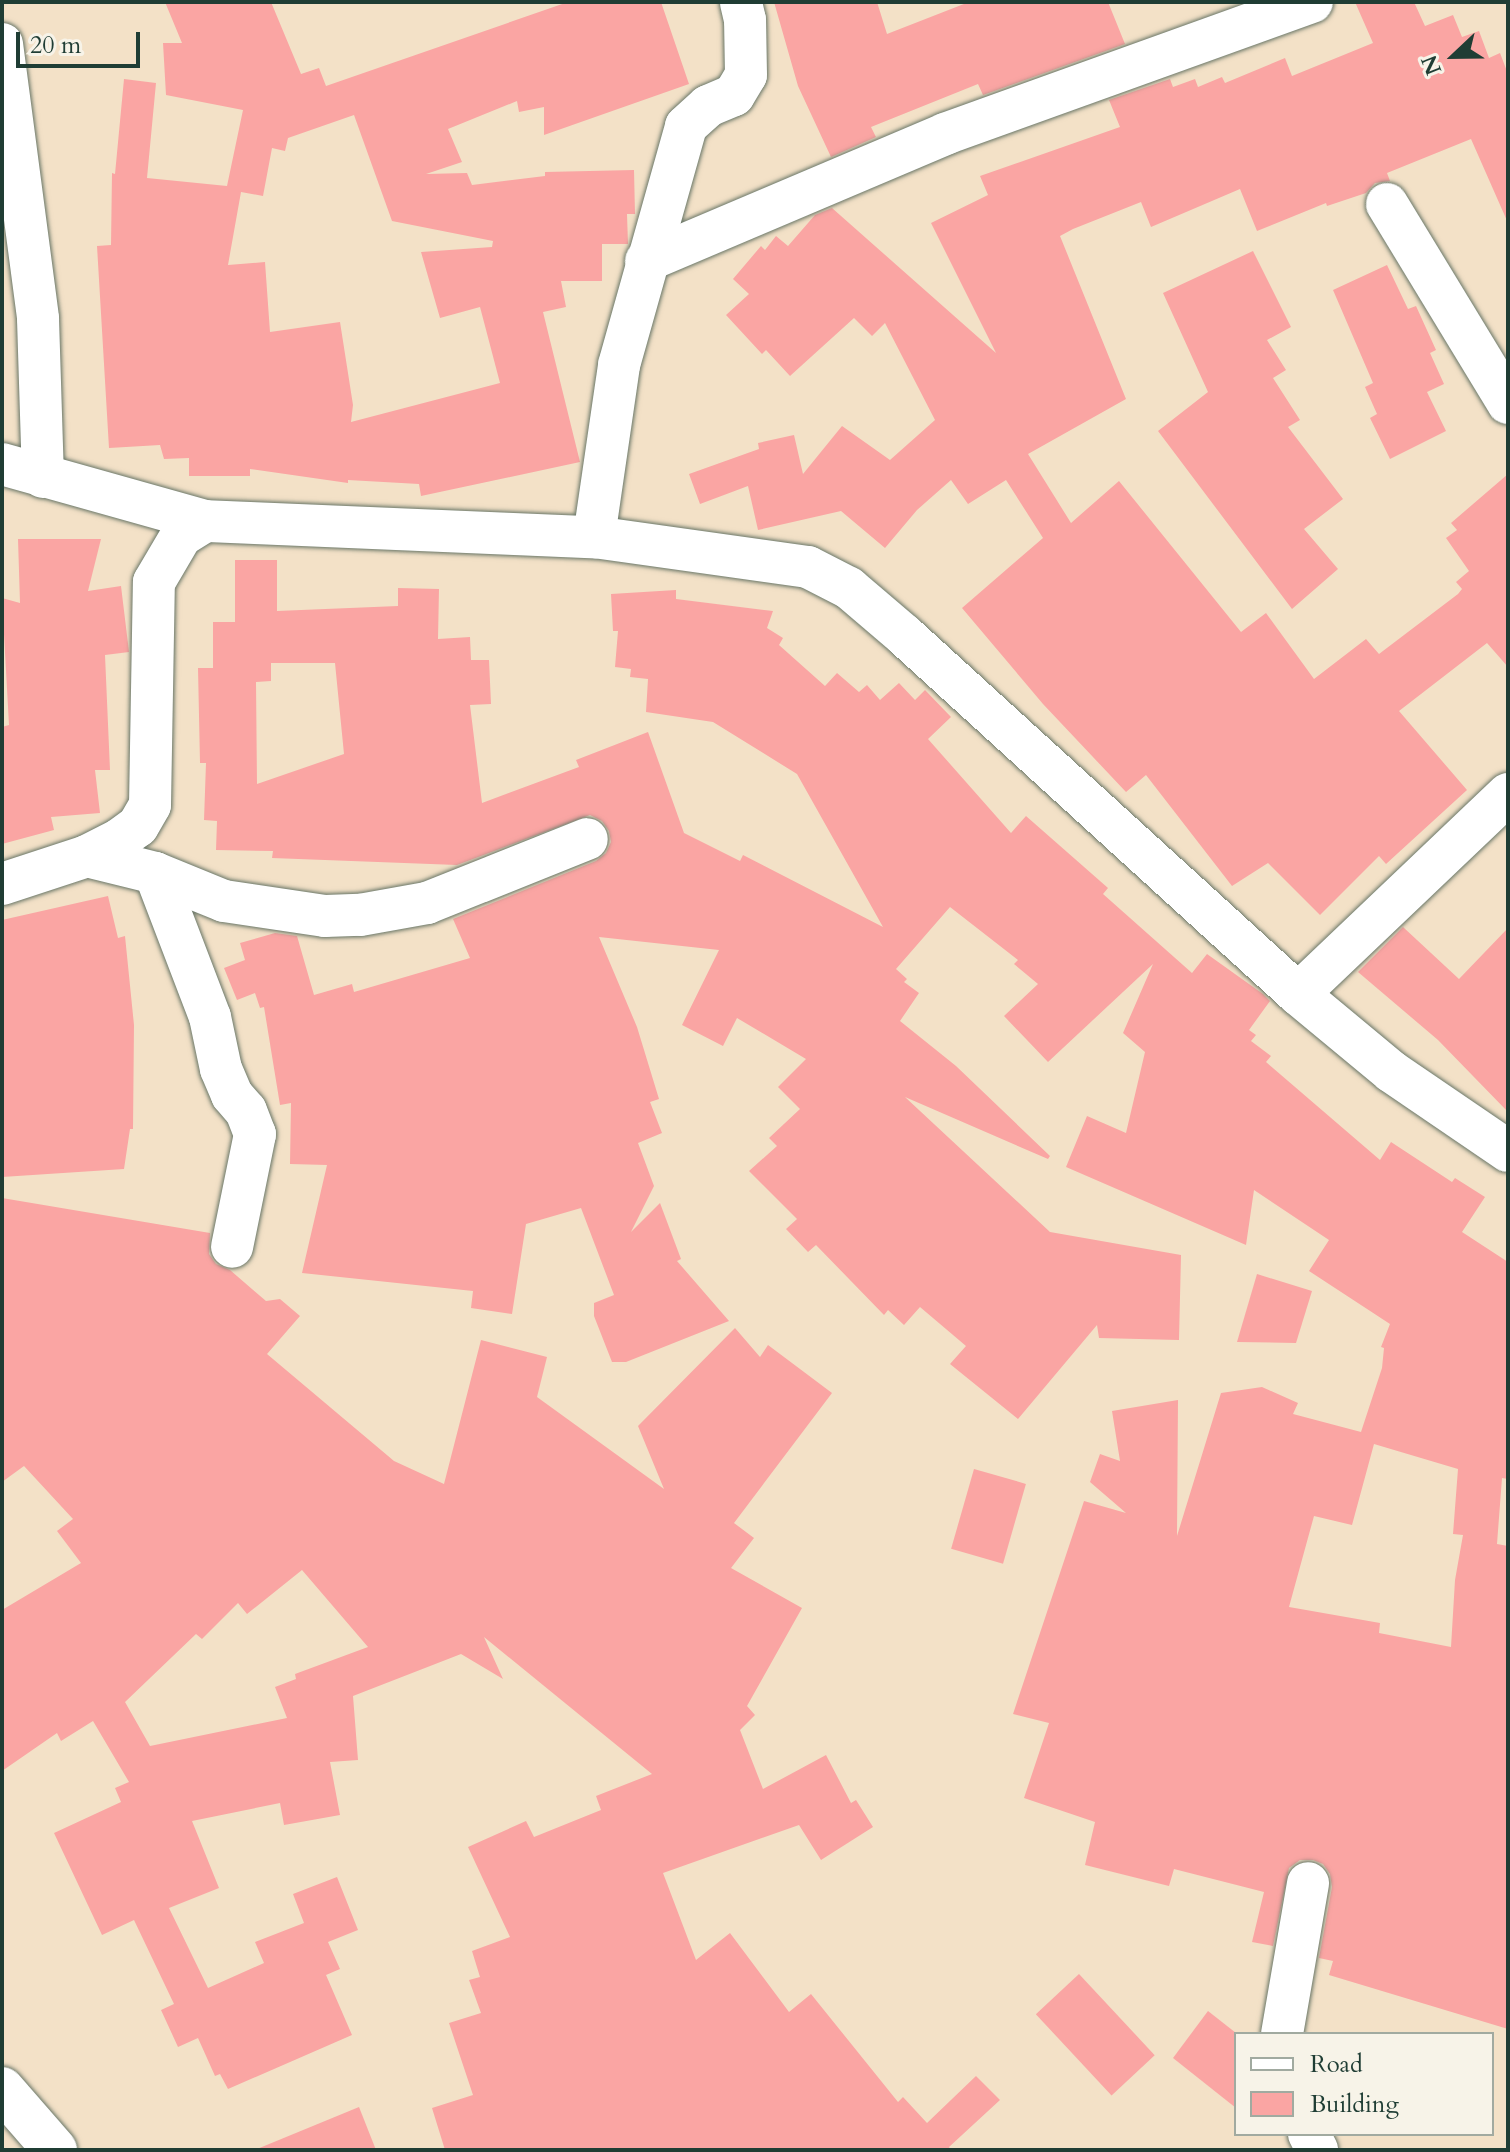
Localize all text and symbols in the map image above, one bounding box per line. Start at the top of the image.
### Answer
scale bar [20,16,144,66]
north arrow [1414,16,1494,96]
text: 20 m [30,29,81,62]
text: N [1414,51,1449,79]
legend [1234,2032,1494,2136]
text: Road [1310,2048,1363,2081]
text: Building [1310,2088,1399,2121]

